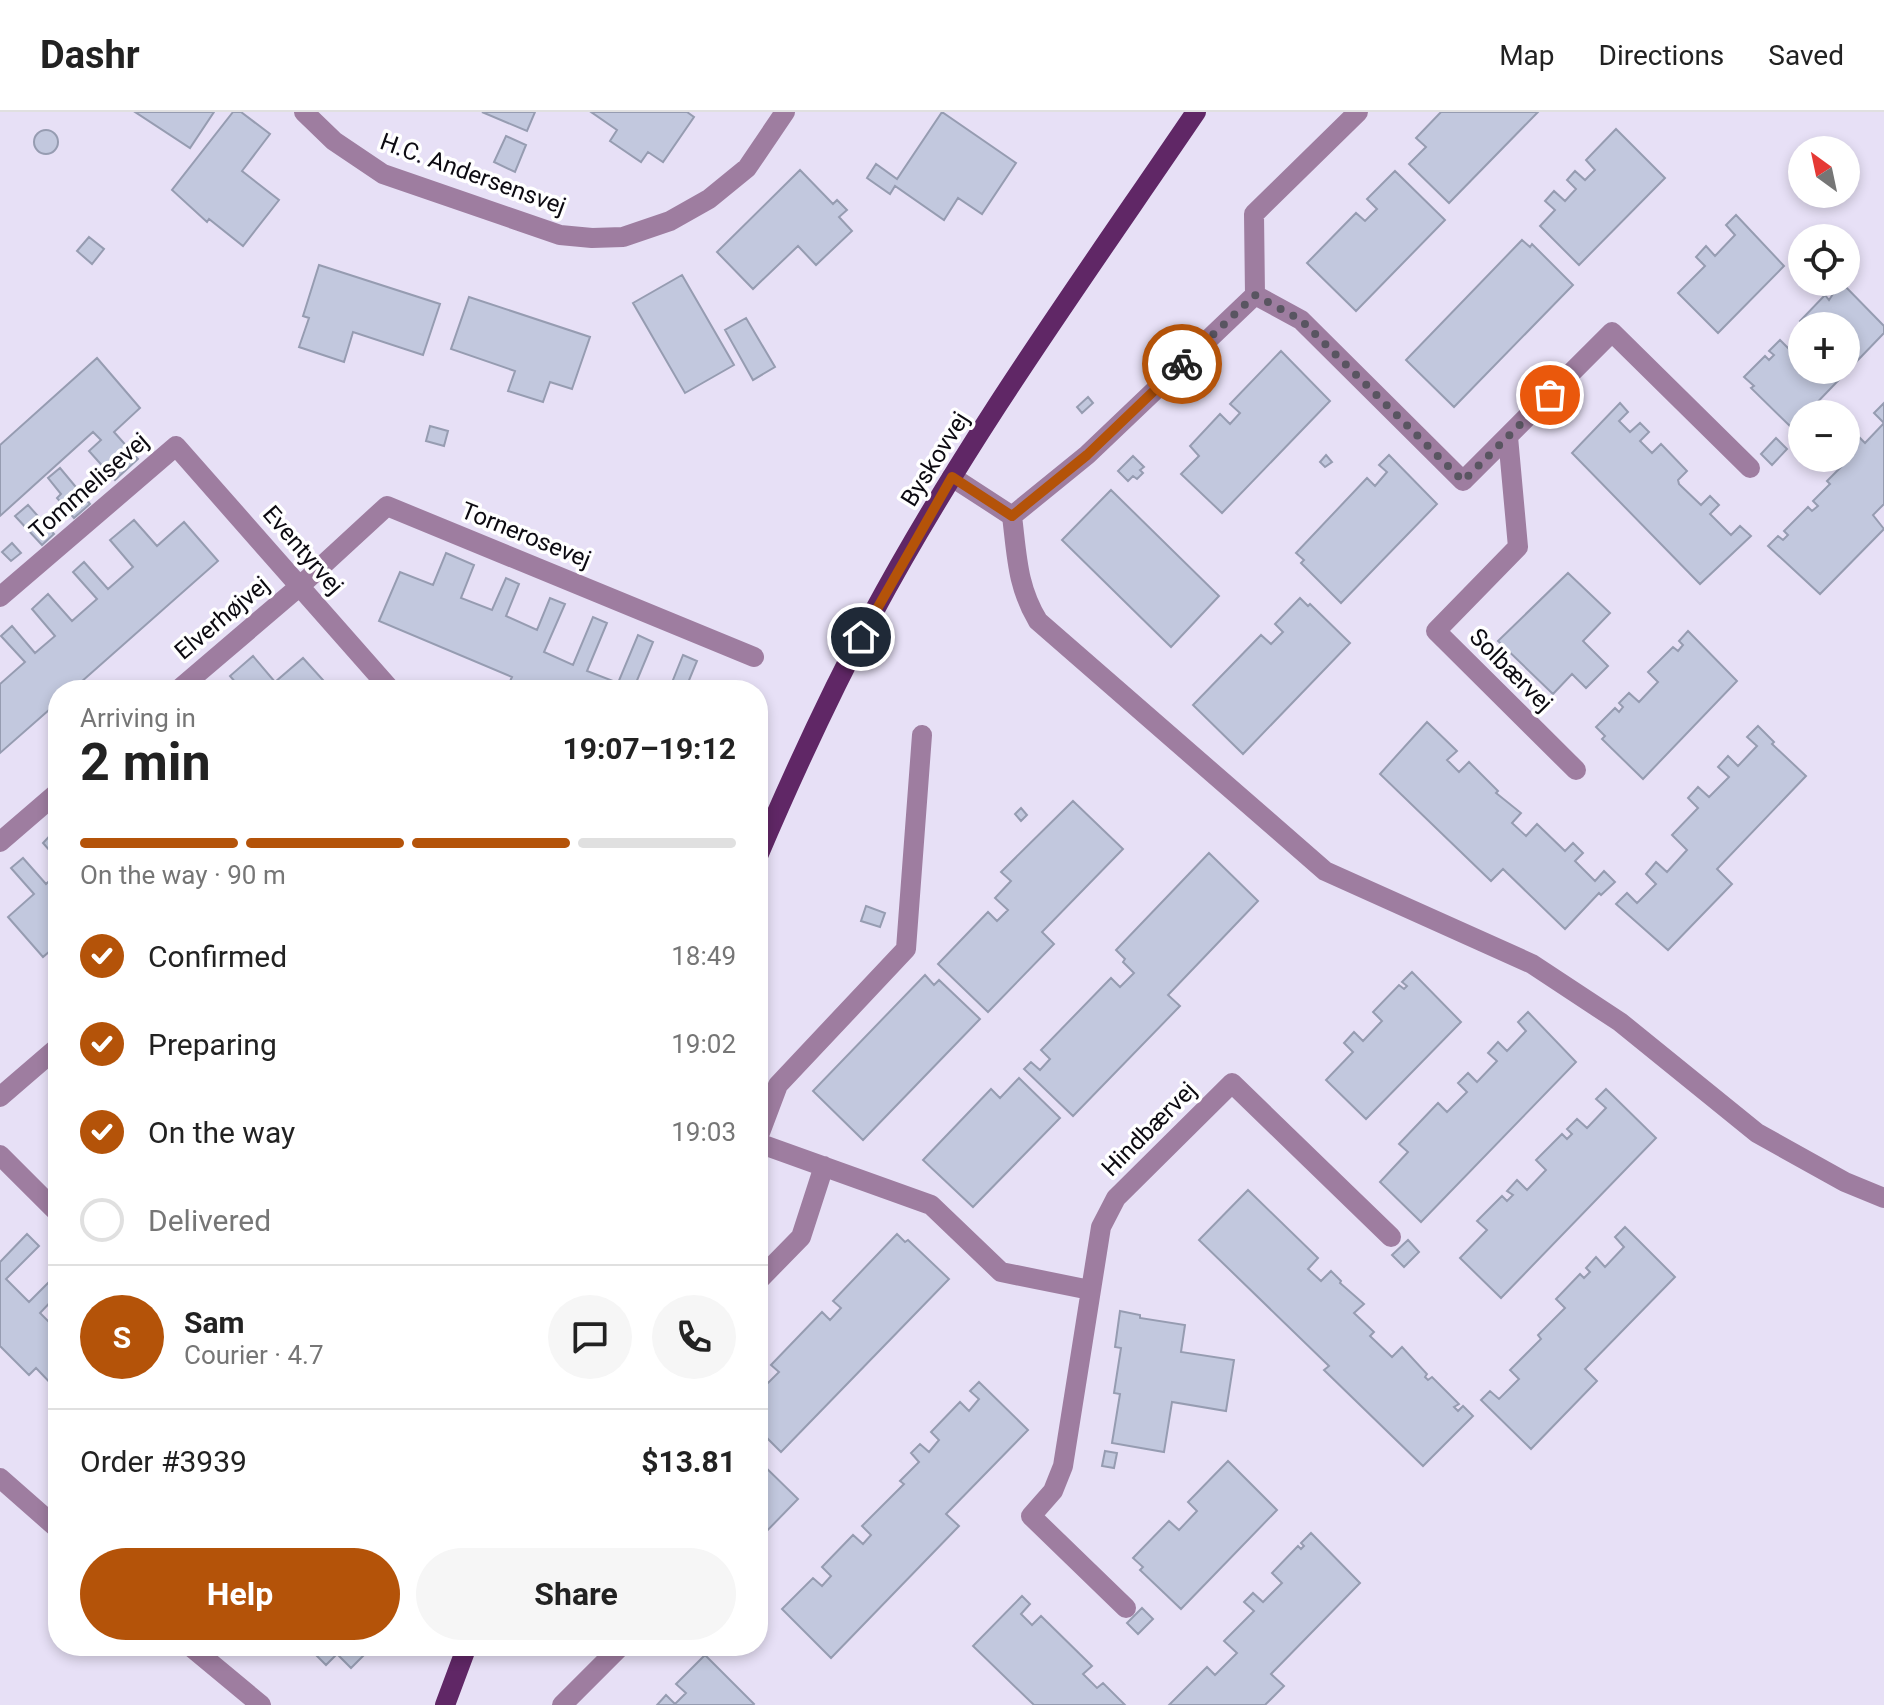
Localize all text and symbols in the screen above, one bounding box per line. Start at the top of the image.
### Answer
text: Dashr [40,33,140,77]
text: Map [1499,39,1555,72]
text: Directions [1599,39,1724,72]
text: Saved [1768,39,1844,72]
street label: H.C. Andersensvej [376,127,570,221]
north arrow [1788,136,1860,208]
map controls [1788,136,1860,472]
button: locate [1788,224,1860,296]
button: + [1788,312,1860,384]
courier [1142,324,1222,404]
icon: bike [1160,342,1204,386]
pin [1516,361,1584,429]
icon: bag [1528,373,1572,417]
button: − [1788,400,1860,472]
street label: Byskovvej [895,407,975,511]
street label: Tommelisevej [24,427,154,545]
street label: Tornerosevej [457,496,595,574]
street label: Eventyrvej [257,500,349,600]
street label: Elverhøjvej [169,571,275,665]
pin [827,603,895,671]
icon: home [839,615,883,659]
street label: Solbærvej [1464,623,1558,717]
text: Arriving in [80,703,196,733]
text: 19:07–19:12 [562,731,736,766]
text: 2 min [80,732,211,793]
text: On the way · 90 m [80,860,286,890]
icon: check [80,934,124,978]
text: Confirmed [148,939,287,974]
text: 18:49 [671,941,736,971]
icon: check [80,1022,124,1066]
text: Preparing [148,1027,277,1062]
text: 19:02 [671,1029,736,1059]
street label: Hindbærvej [1096,1076,1202,1182]
icon: check [80,1110,124,1154]
text: On the way [148,1115,295,1150]
text: 19:03 [671,1117,736,1147]
text: Delivered [148,1203,271,1238]
button: chat [548,1295,632,1379]
button: phone [652,1295,736,1379]
text: Sam [184,1305,245,1340]
text: S [113,1320,131,1355]
text: Courier · 4.7 [184,1340,324,1370]
text: Order #3939 [80,1444,247,1479]
text: $13.81 [641,1444,736,1479]
button: Help [80,1548,400,1640]
button: Share [416,1548,736,1640]

